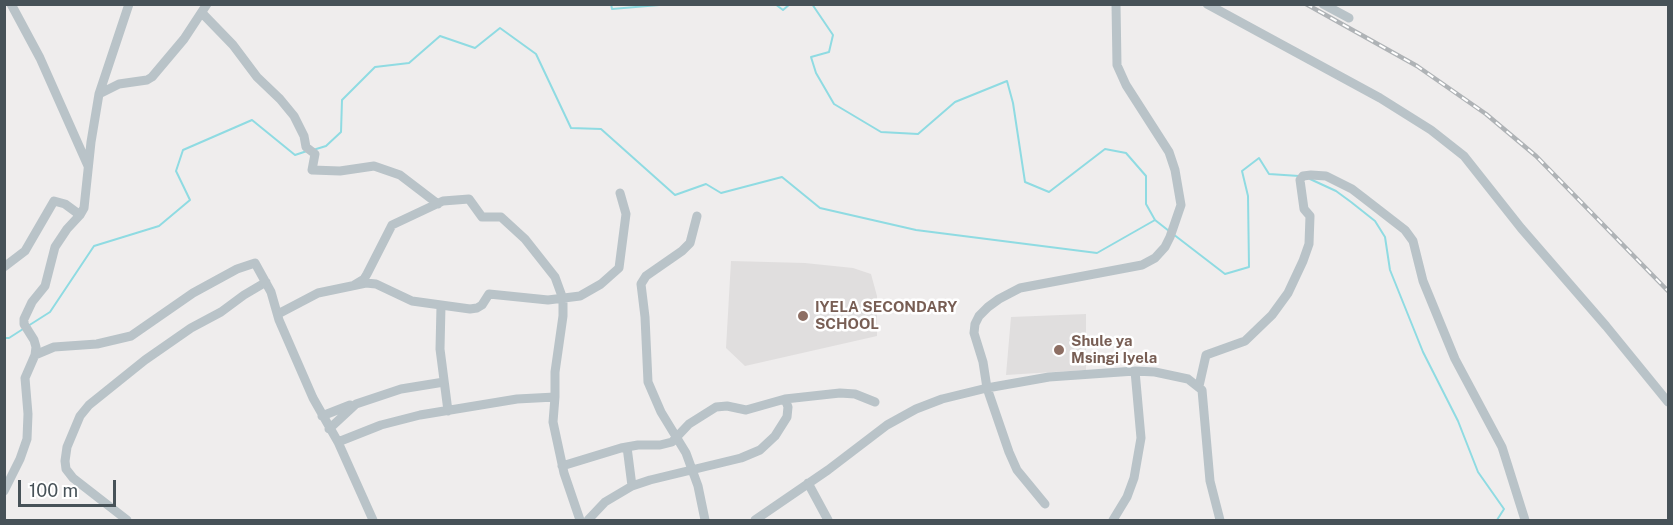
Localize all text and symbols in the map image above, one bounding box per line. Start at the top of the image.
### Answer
place label: IYELA SECONDARY SCHOOL [815,298,957,333]
marker: IYELA SECONDARY SCHOOL [796,309,810,323]
place label: Shule ya Msingi Iyela [1071,332,1157,367]
marker: Shule ya Msingi Iyela [1052,343,1066,357]
scale bar [21,468,118,506]
text: 100 m [29,480,78,501]

